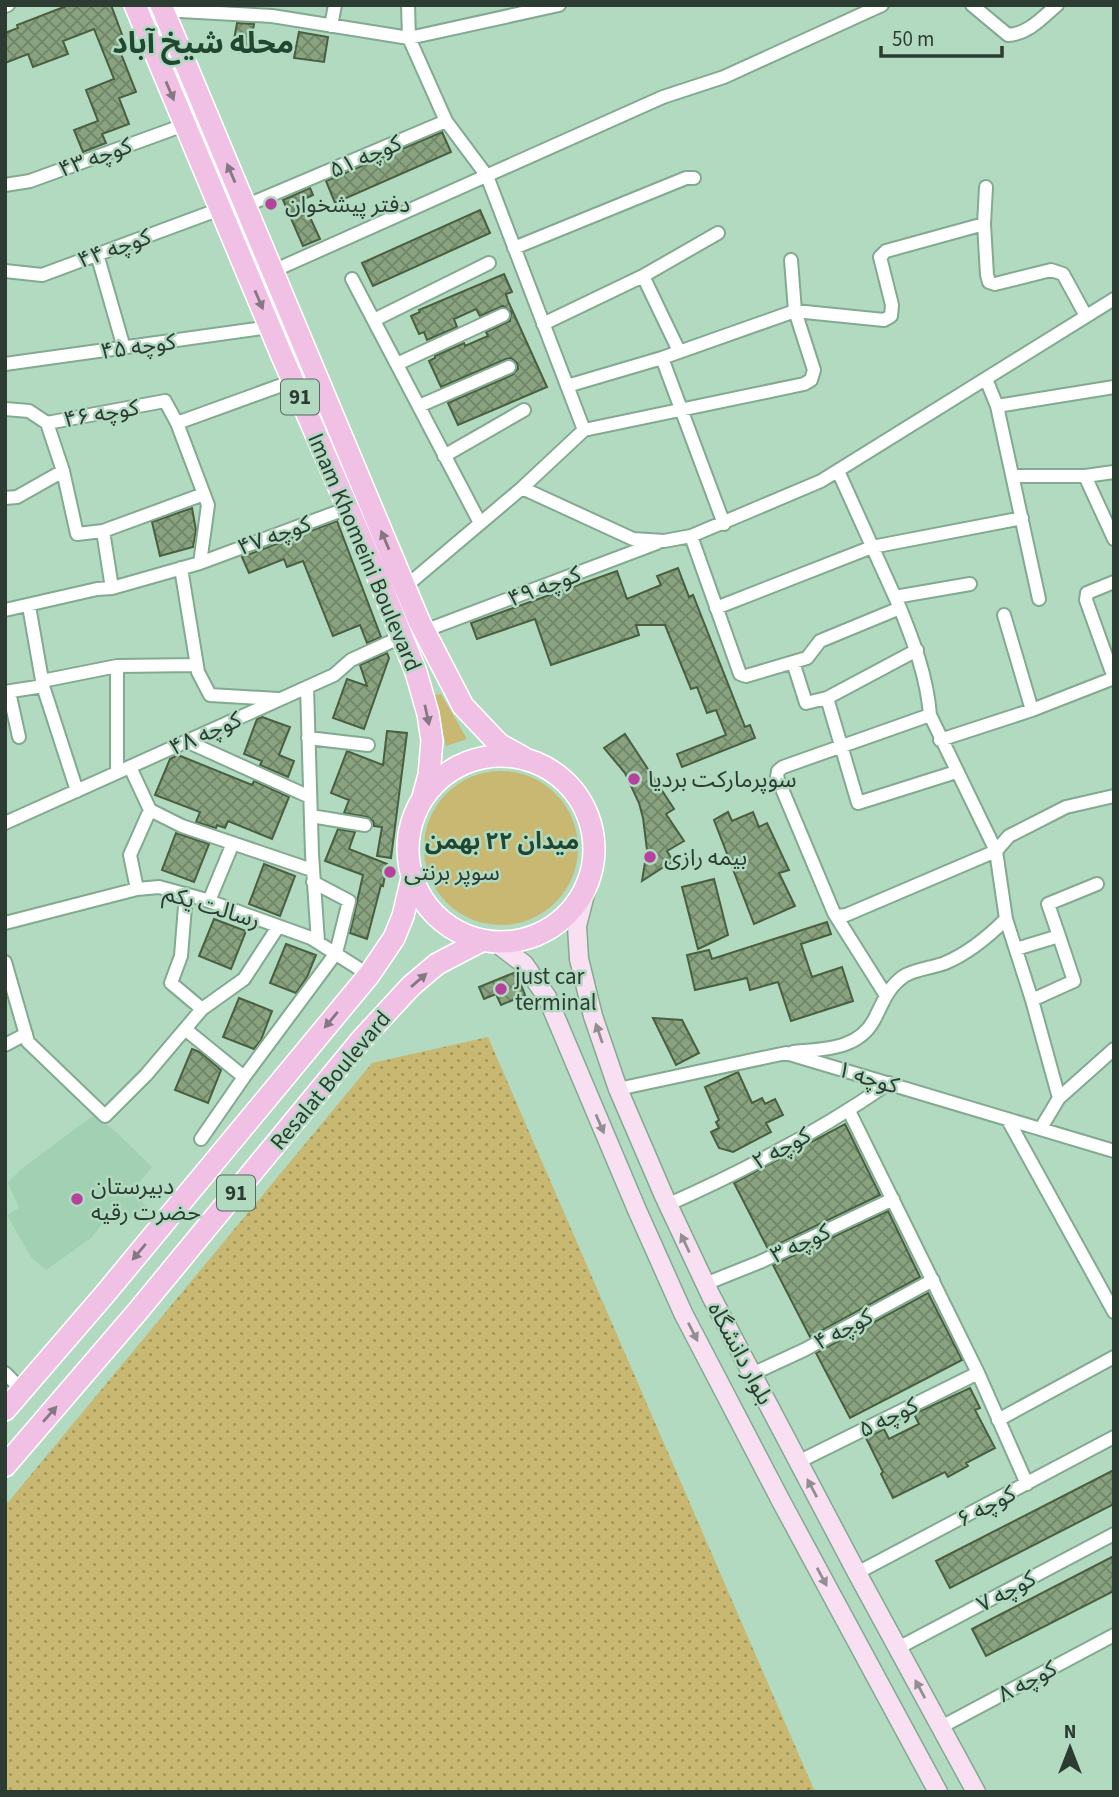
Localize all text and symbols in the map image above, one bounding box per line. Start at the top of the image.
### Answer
scale bar [881,14,1002,58]
district label: محله شیخ آباد [112,22,294,65]
text: 50 m [892,24,934,54]
one-way arrow [165,81,176,102]
street label: کوچه ۵۱ [324,126,407,186]
street label: کوچه ۴۳ [54,129,137,186]
one-way arrow [225,162,236,183]
place label: دفتر پیشخوان [285,188,410,221]
marker: دفتر پیشخوان [263,196,279,212]
street label: کوچه ۴۴ [73,220,156,277]
one-way arrow [253,290,264,311]
street label: کوچه ۴۵ [98,325,178,368]
road number: 91 [281,380,319,414]
street label: کوچه ۴۶ [61,391,142,436]
street label: Imam Khomeini Boulevard [299,428,430,676]
street label: کوچه ۴۷ [233,507,316,564]
one-way arrow [380,530,391,551]
street label: کوچه ۴۹ [503,557,586,615]
street label: کوچه ۴۸ [164,703,247,764]
one-way arrow [422,704,433,726]
place label: سوپرمارکت بردیا [648,763,797,796]
marker: سوپرمارکت بردیا [626,771,642,787]
district label: میدان ۲۲ بهمن [425,824,579,859]
place label: بیمه رازی [664,841,747,874]
marker: بیمه رازی [642,849,658,865]
place label: سوپر برنتی [404,856,500,889]
marker: سوپر برنتی [382,864,398,880]
street label: رسالت یکم [159,876,264,937]
place label: just car terminal [514,960,597,1019]
one-way arrow [411,973,428,988]
marker: just car terminal [493,981,509,997]
street label: Resalat Boulevard [262,1003,399,1157]
one-way arrow [324,1011,339,1028]
one-way arrow [593,1022,604,1043]
street label: کوچه ۱ [833,1053,903,1103]
one-way arrow [595,1114,606,1135]
street label: کوچه ۲ [746,1119,817,1178]
place label: دبیرستان حضرت رقیه [91,1170,201,1229]
road number: 91 [217,1176,255,1210]
marker: دبیرستان حضرت رقیه [69,1191,85,1207]
street label: کوچه ۳ [765,1215,836,1272]
one-way arrow [680,1233,691,1253]
one-way arrow [132,1242,147,1260]
street label: بلوار دانشگاه [700,1296,781,1411]
street label: کوچه ۴ [808,1300,879,1359]
one-way arrow [688,1322,699,1342]
street label: کوچه ۵ [853,1389,924,1446]
one-way arrow [42,1405,58,1423]
street label: کوچه ۶ [951,1477,1022,1536]
one-way arrow [806,1479,818,1498]
street label: کوچه ۷ [971,1562,1042,1621]
one-way arrow [816,1567,828,1586]
street label: کوچه ۸ [992,1652,1063,1711]
one-way arrow [914,1679,926,1698]
north arrow [1035,1713,1105,1783]
text: N [1064,1719,1076,1746]

